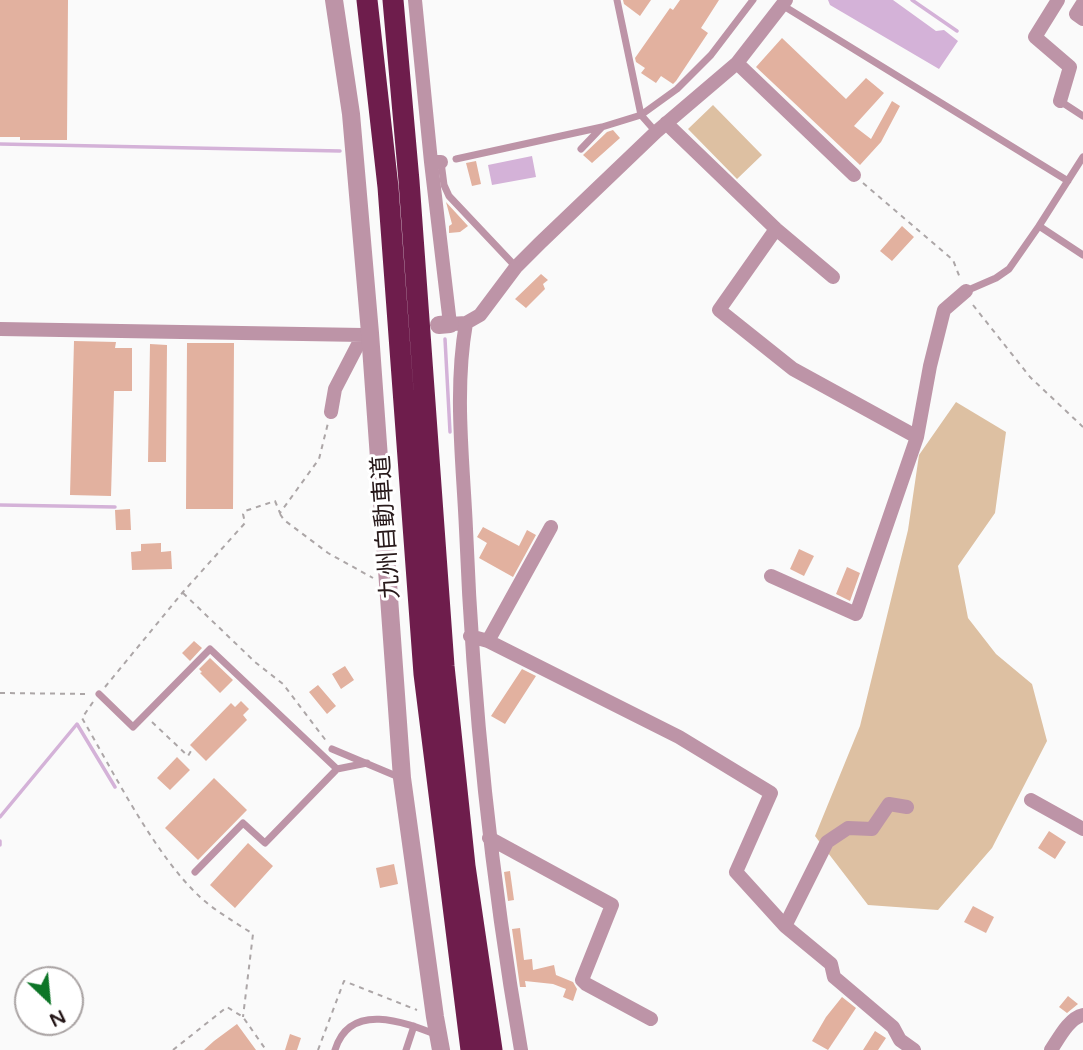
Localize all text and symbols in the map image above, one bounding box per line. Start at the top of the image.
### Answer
street label: 九州自動車道 [368,454,406,600]
north arrow [14,966,84,1036]
text: N [46,1005,69,1031]

